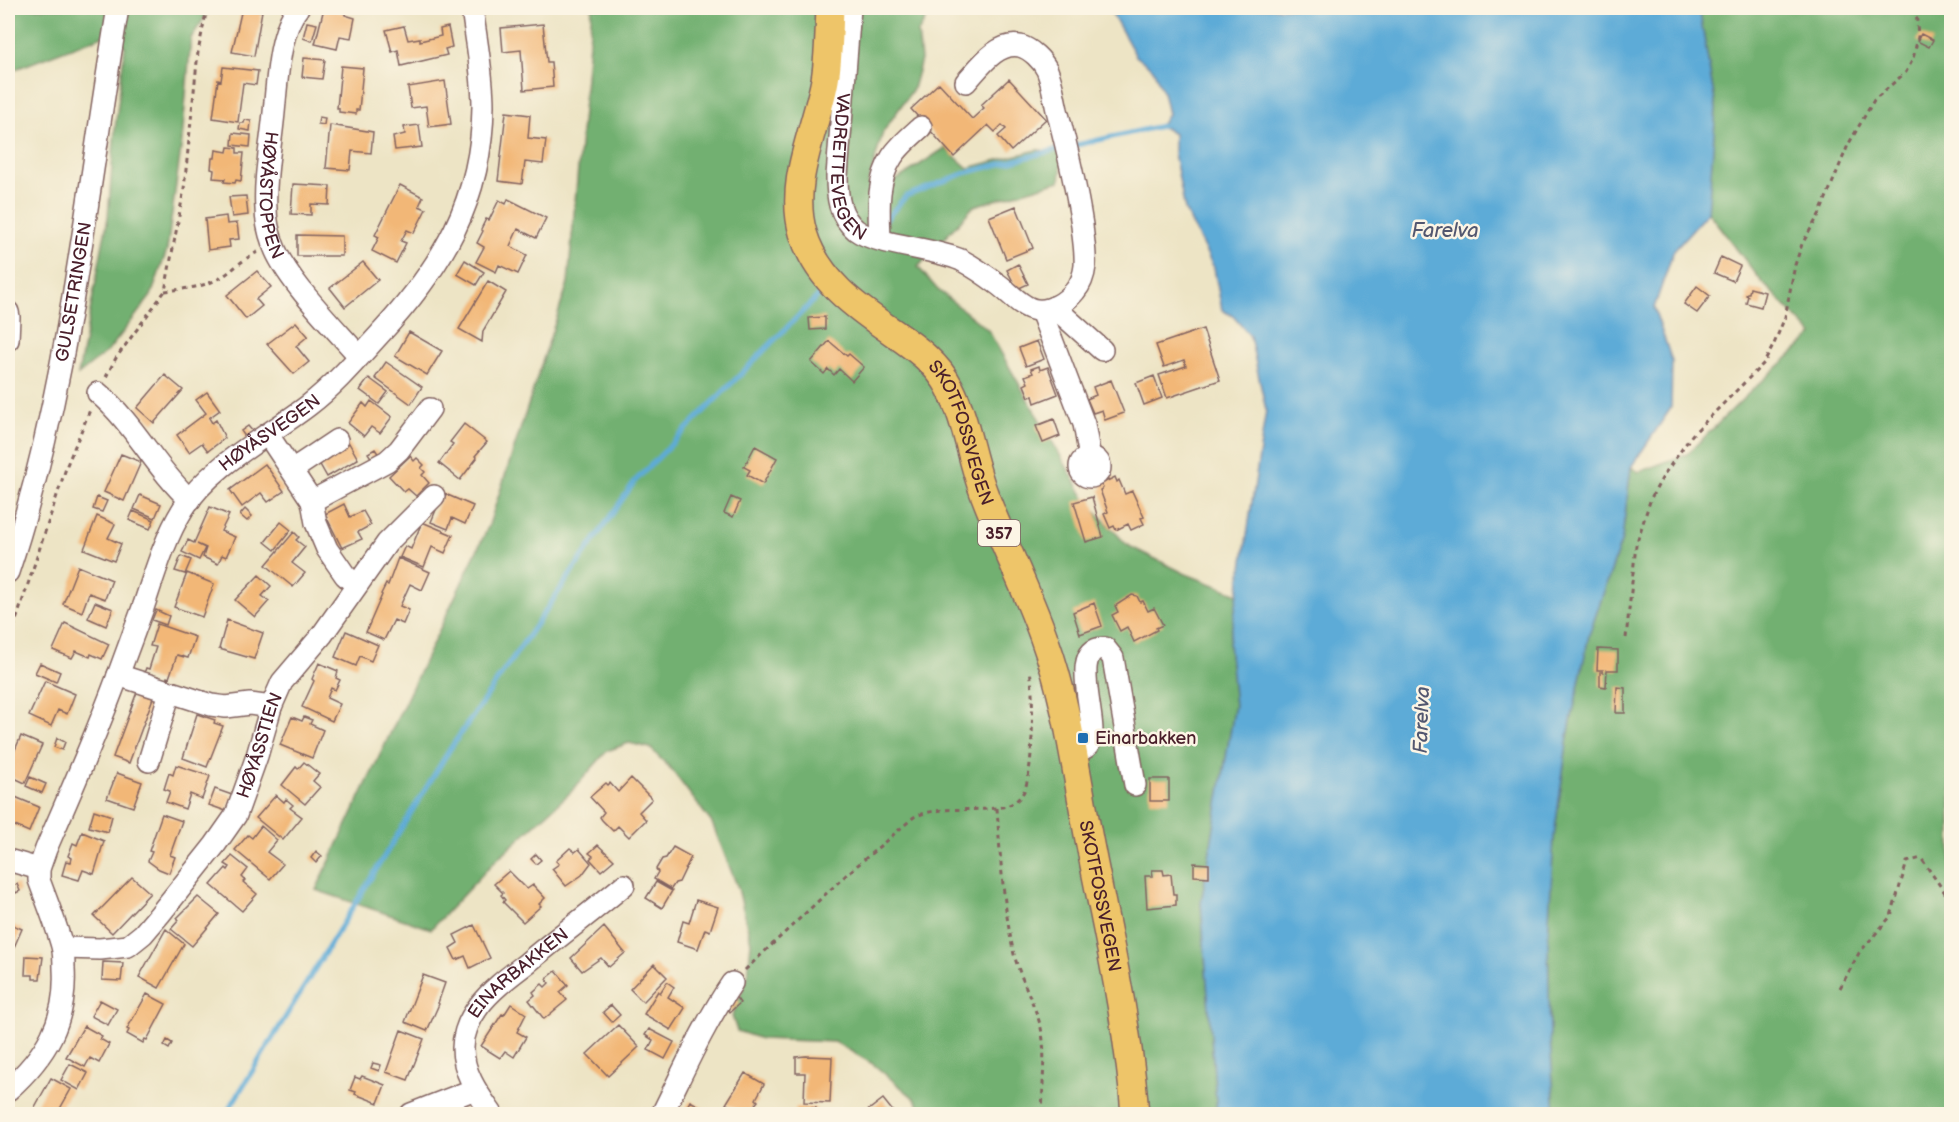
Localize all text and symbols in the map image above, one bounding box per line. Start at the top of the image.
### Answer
street label: VADRETTEVEGEN [826,92,870,245]
street label: HØYÅSTOPPEN [254,130,288,262]
water label: Farelva [1412,219,1478,243]
street label: GULSETRINGEN [52,221,96,364]
street label: SKOTFOSSVEGEN [924,356,998,508]
street label: HØYÅSVEGEN [215,390,325,476]
road number: 357 [978,520,1020,546]
water label: Farelva [1409,686,1435,754]
street label: HØYÅSSTIEN [233,689,287,801]
place label: Einarbakken [1095,728,1196,749]
marker: Einarbakken [1076,731,1090,745]
street label: SKOTFOSSVEGEN [1075,819,1125,973]
street label: EINARBAKKEN [464,924,573,1022]

